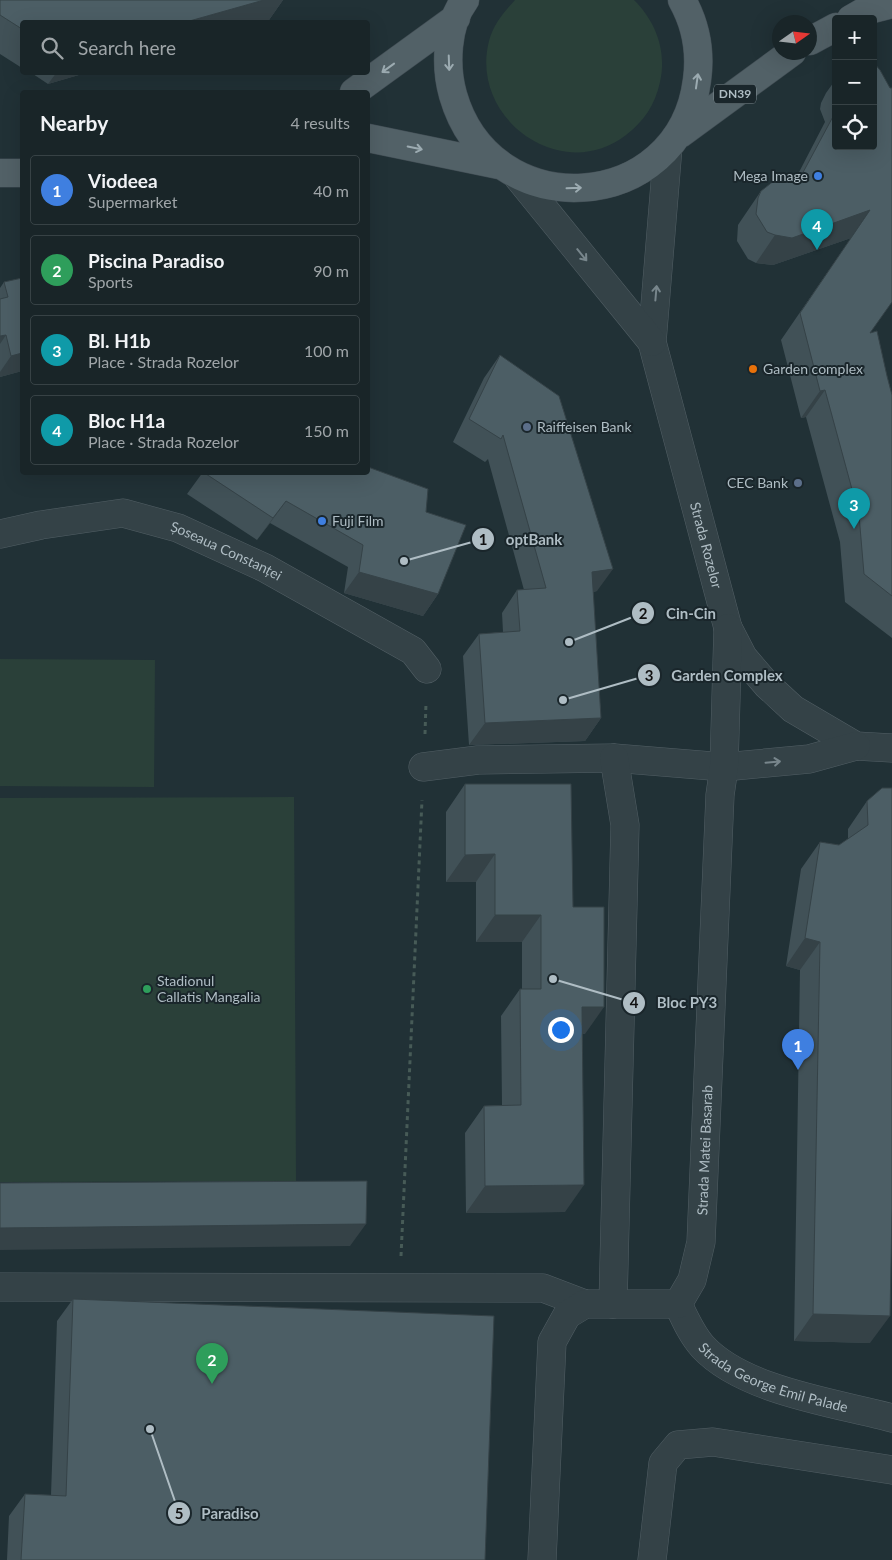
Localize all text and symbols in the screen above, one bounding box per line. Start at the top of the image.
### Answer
north arrow [772,15,817,60]
map controls [832,15,877,150]
button: + [832,15,877,60]
search box [20,20,370,75]
icon: search [38,34,66,62]
text: Search here [78,36,176,59]
one-way arrow [444,55,453,71]
button: − [832,60,877,105]
one-way arrow [382,62,395,73]
one-way arrow [692,73,702,89]
road number: DN39 [714,85,756,104]
button: locate [832,105,877,150]
text: Nearby [40,110,108,135]
text: 4 results [290,113,350,132]
one-way arrow [407,143,423,153]
place label: Mega Image [733,167,808,184]
text: Viodeea [88,169,158,192]
marker: Mega Image [812,170,824,182]
text: 1 [52,181,62,200]
text: 40 m [313,181,349,200]
one-way arrow [565,183,581,193]
text: Supermarket [88,192,177,211]
pin: 4 [801,209,833,250]
text: Piscina Paradiso [88,249,224,272]
one-way arrow [577,249,588,262]
text: 2 [52,261,62,280]
text: 90 m [313,261,349,280]
text: Sports [88,272,133,291]
one-way arrow [651,285,661,301]
text: Bl. H1b [88,329,151,352]
text: 3 [52,341,62,360]
text: 100 m [304,341,349,360]
text: Place · Strada Rozelor [88,352,239,371]
place label: Garden complex [763,360,863,377]
marker: Garden complex [747,363,759,375]
text: Bloc H1a [88,409,165,432]
place label: Raiffeisen Bank [537,418,632,435]
text: 4 [52,421,62,440]
text: 150 m [304,421,349,440]
marker: Raiffeisen Bank [521,421,533,433]
text: Place · Strada Rozelor [88,432,239,451]
place label: CEC Bank [727,474,789,491]
marker: CEC Bank [792,477,804,489]
pin: 3 [838,488,870,529]
street label: Strada Rozelor [687,500,726,590]
place label: Fuji Film [332,512,384,529]
marker: Fuji Film [316,515,328,527]
street label: Șoseaua Constanței [169,517,285,584]
callout: optBank [471,524,572,554]
text: 1 [479,530,487,548]
text: optBank [506,530,563,548]
callout: Cin-Cin [631,598,725,628]
text: 2 [639,604,648,622]
text: Cin-Cin [666,604,716,622]
callout: Garden Complex [636,660,793,690]
text: 3 [645,666,653,684]
text: Garden Complex [671,666,783,684]
one-way arrow [764,758,780,767]
place label: Stadionul Callatis Mangalia [157,972,261,1005]
marker: Stadionul Callatis Mangalia [141,983,153,995]
callout: Bloc PY3 [622,988,727,1018]
text: 4 [630,993,639,1011]
text: Bloc PY3 [657,993,717,1011]
your location [548,1017,574,1043]
pin: 1 [782,1029,814,1070]
street label: Strada Matei Basarab [693,1084,716,1216]
street label: Strada George Emil Palade [695,1339,850,1415]
pin: 2 [196,1343,228,1384]
callout: Paradiso [166,1498,269,1528]
text: 5 [175,1504,183,1522]
text: Paradiso [201,1504,259,1522]

